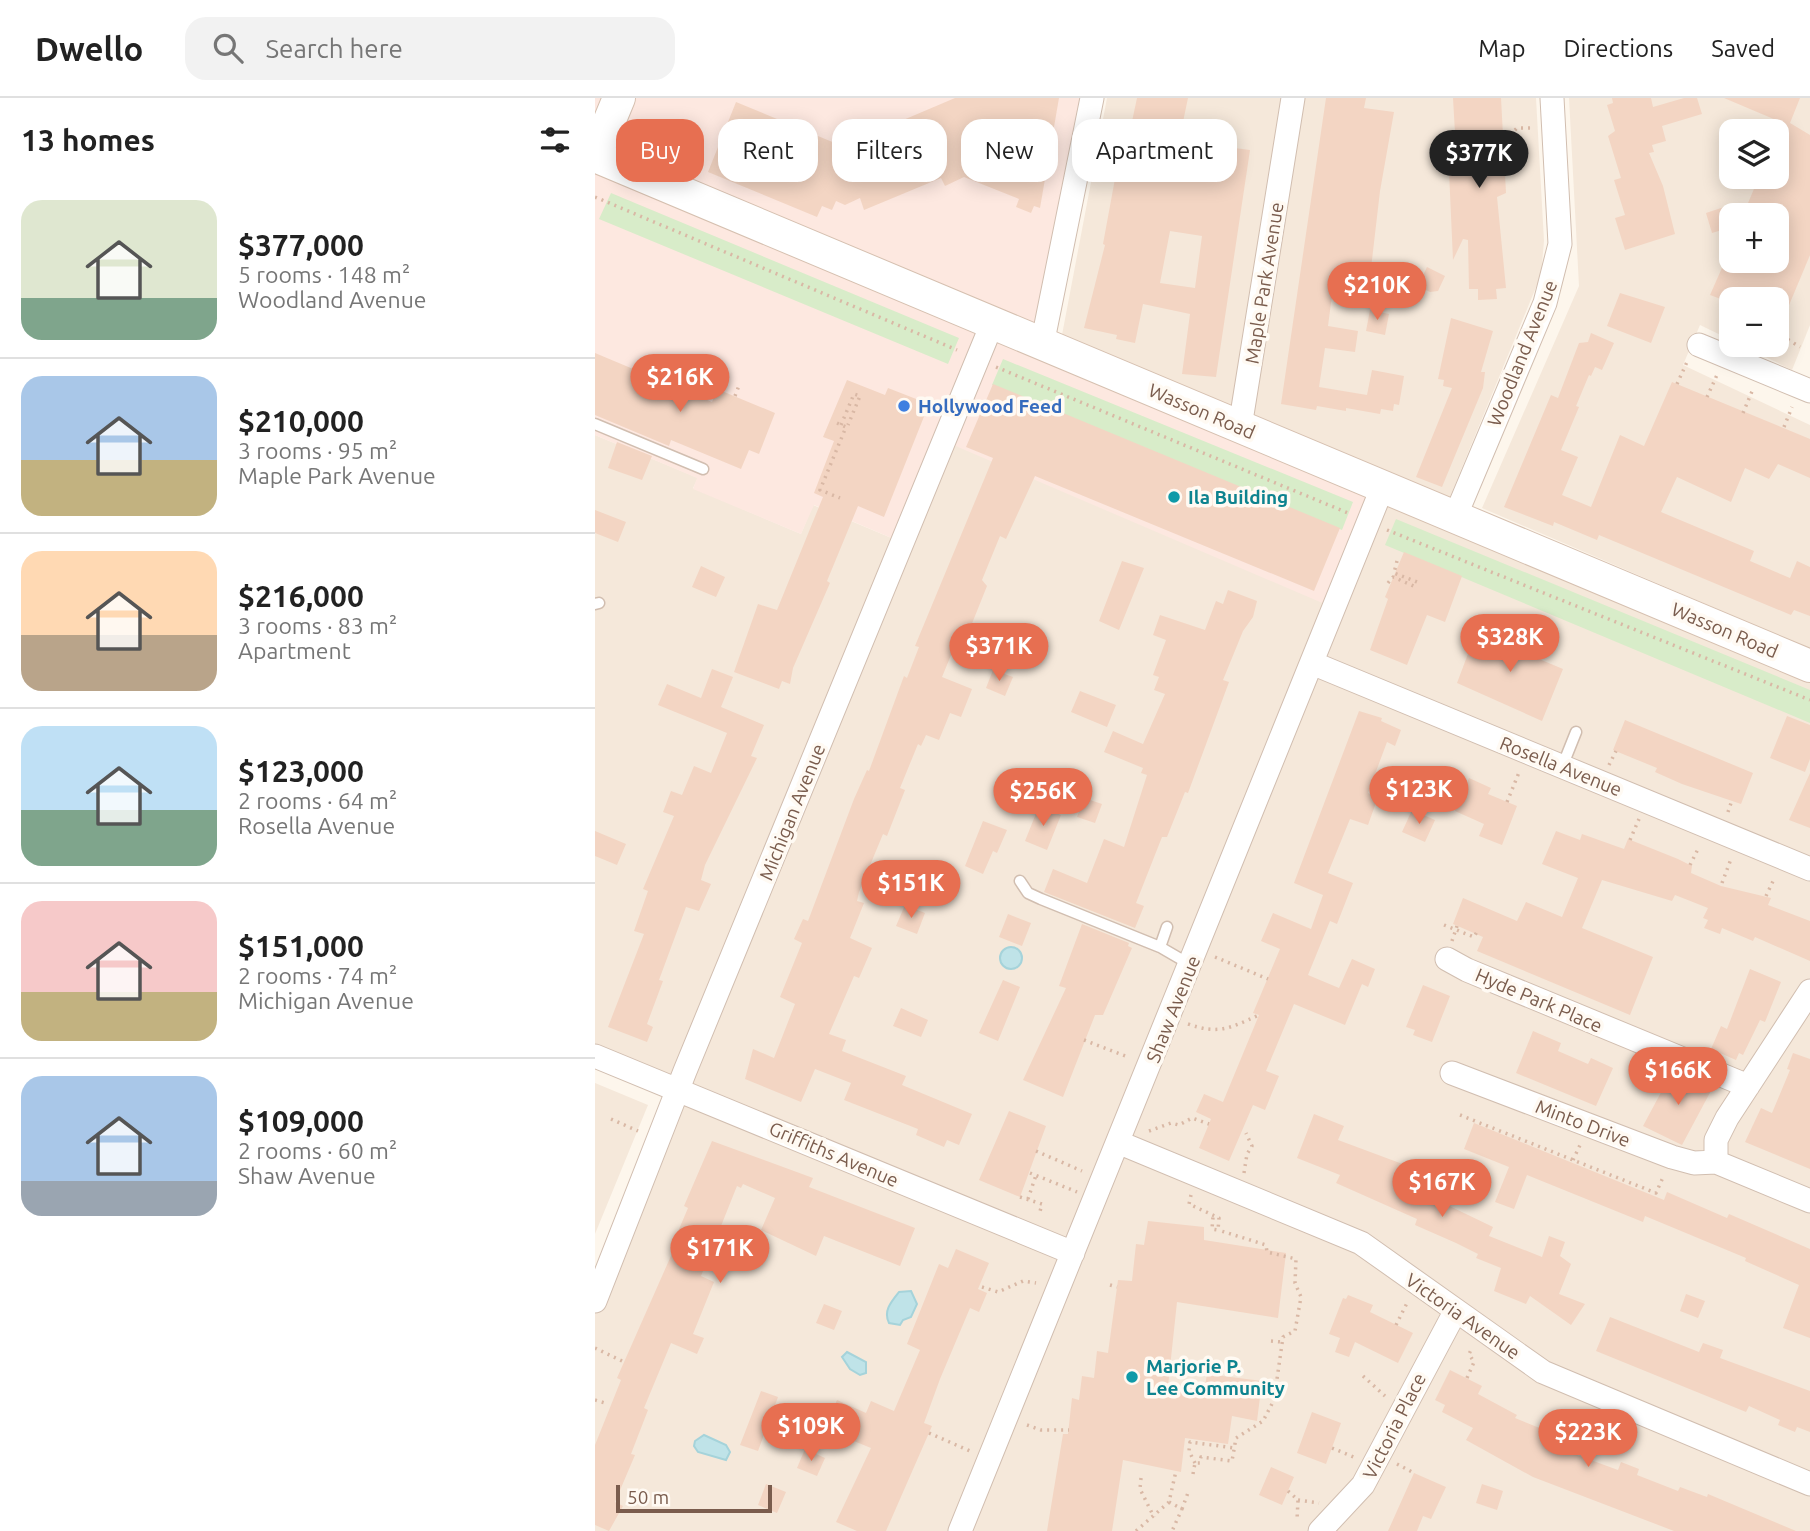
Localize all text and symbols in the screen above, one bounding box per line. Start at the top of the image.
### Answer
search box [185,17,675,80]
icon: search [209,29,247,67]
text: Dwello [35,30,143,67]
text: Search here [265,34,403,63]
text: Map [1478,35,1525,62]
text: Directions [1563,35,1673,62]
text: Saved [1711,35,1775,62]
chip: Buy [616,119,704,182]
chip: Rent [718,119,818,182]
chip: Filters [832,119,947,182]
chip: New [961,119,1058,182]
chip: Apartment [1072,119,1237,182]
map controls [1719,119,1789,357]
button: layers [1719,119,1789,189]
icon: filters [536,121,574,159]
text: 13 homes [21,123,155,157]
pin: $377K [1430,130,1528,190]
text: $377K [1445,140,1513,165]
street label: Maple Park Avenue [1240,201,1288,365]
button: + [1719,203,1789,273]
icon: home [77,228,161,312]
text: $377,000 [238,228,364,262]
text: 5 rooms · 148 m² [238,262,410,287]
pin: $210K [1328,262,1426,322]
text: $210K [1343,272,1411,297]
street label: Woodland Avenue [1483,277,1561,429]
text: Woodland Avenue [238,287,427,312]
button: − [1719,287,1789,357]
pin: $216K [631,354,729,414]
text: $216K [646,364,714,389]
street label: Wasson Road [1145,379,1259,443]
place label: Hollywood Feed [918,395,1062,417]
marker: Hollywood Feed [896,398,912,414]
icon: home [77,404,161,488]
text: $210,000 [238,404,364,438]
text: 3 rooms · 95 m² [238,438,397,463]
text: Maple Park Avenue [238,463,436,488]
place label: Ila Building [1188,486,1288,508]
marker: Ila Building [1166,489,1182,505]
icon: home [77,579,161,663]
text: $216,000 [238,579,364,613]
street label: Wasson Road [1668,598,1782,662]
text: 3 rooms · 83 m² [238,613,397,638]
pin: $328K [1461,614,1559,674]
pin: $371K [950,624,1048,683]
text: $328K [1476,624,1544,649]
text: $371K [965,633,1033,658]
text: Apartment [238,638,351,663]
street label: Rosella Avenue [1497,731,1625,801]
street label: Michigan Avenue [755,740,829,884]
icon: home [77,754,161,838]
text: $123,000 [238,754,364,788]
pin: $123K [1370,766,1468,826]
pin: $256K [994,768,1092,828]
text: $123K [1385,776,1453,801]
text: $256K [1009,778,1077,803]
text: 2 rooms · 64 m² [238,788,397,813]
text: Rosella Avenue [238,813,395,838]
pin: $151K [862,860,960,920]
text: $151K [877,870,945,895]
icon: home [77,929,161,1013]
text: $151,000 [238,929,364,963]
street label: Shaw Avenue [1142,952,1204,1066]
text: 2 rooms · 74 m² [238,963,397,988]
street label: Hyde Park Place [1472,963,1606,1037]
text: Michigan Avenue [238,988,414,1013]
pin: $166K [1629,1048,1727,1107]
text: $166K [1644,1057,1712,1082]
street label: Minto Drive [1532,1095,1634,1151]
icon: home [77,1104,161,1188]
text: $109,000 [238,1104,364,1138]
street label: Griffiths Avenue [766,1117,902,1191]
text: 2 rooms · 60 m² [238,1138,397,1163]
pin: $167K [1393,1160,1491,1219]
text: Shaw Avenue [238,1163,376,1188]
text: $167K [1408,1169,1476,1194]
pin: $171K [671,1226,769,1285]
text: $171K [686,1235,754,1260]
street label: Victoria Avenue [1402,1268,1524,1364]
place label: Marjorie P. Lee Community [1146,1355,1285,1399]
marker: Marjorie P. Lee Community [1124,1369,1140,1385]
street label: Victoria Place [1358,1369,1430,1483]
pin: $109K [762,1404,860,1463]
pin: $223K [1539,1410,1637,1469]
text: $109K [777,1413,845,1438]
text: $223K [1554,1419,1622,1444]
scale bar [616,1482,772,1514]
text: 50 m [627,1486,669,1508]

